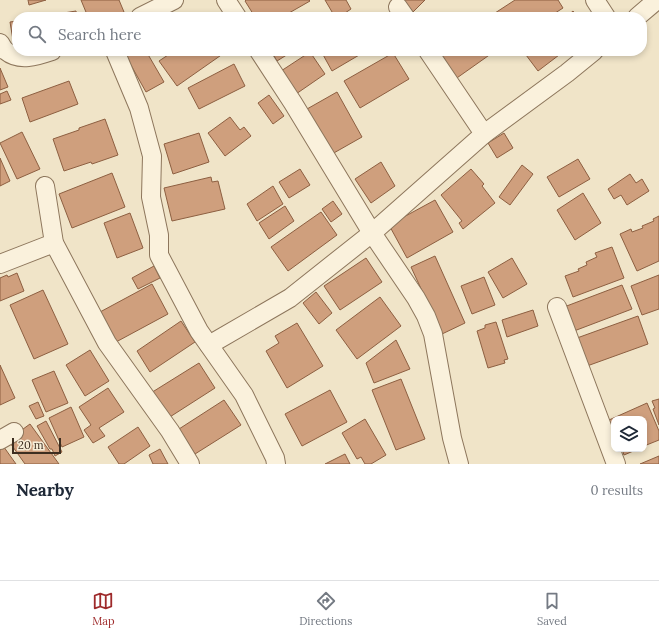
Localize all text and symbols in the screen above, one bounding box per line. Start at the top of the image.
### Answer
search box [12,12,647,56]
icon: search [26,23,48,45]
text: Search here [58,25,141,44]
map controls [611,416,647,452]
button: layers [611,416,647,452]
scale bar [12,436,61,455]
text: 20 m [18,438,43,452]
text: Nearby [16,479,74,501]
text: 0 results [591,482,643,499]
tab: Map [92,590,115,628]
tab: Directions [299,590,352,628]
tab: Saved [537,590,567,628]

